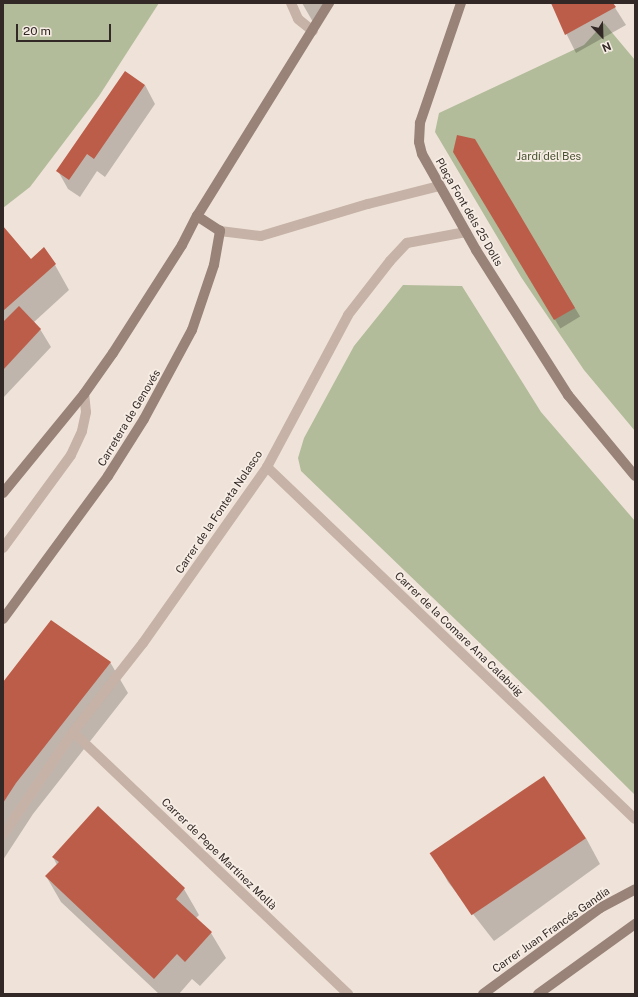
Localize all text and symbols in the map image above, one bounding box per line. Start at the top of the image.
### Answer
scale bar [18,16,113,42]
north arrow [582,16,622,56]
text: 20 m [23,24,51,38]
text: N [600,40,613,54]
park label: Jardí del Bes [517,149,581,163]
street label: Plaça Font dels 25 Dolls [433,155,505,269]
street label: Carretera de Genovés [95,367,163,469]
street label: Carrer de la Fonteta Nolasco [173,448,265,576]
street label: Carrer de la Comare Ana Calabuig [392,569,526,699]
street label: Carrer de Pepe Martínez Mollà [159,795,279,913]
street label: Carrer Juan Francés Gandía [490,884,612,976]

